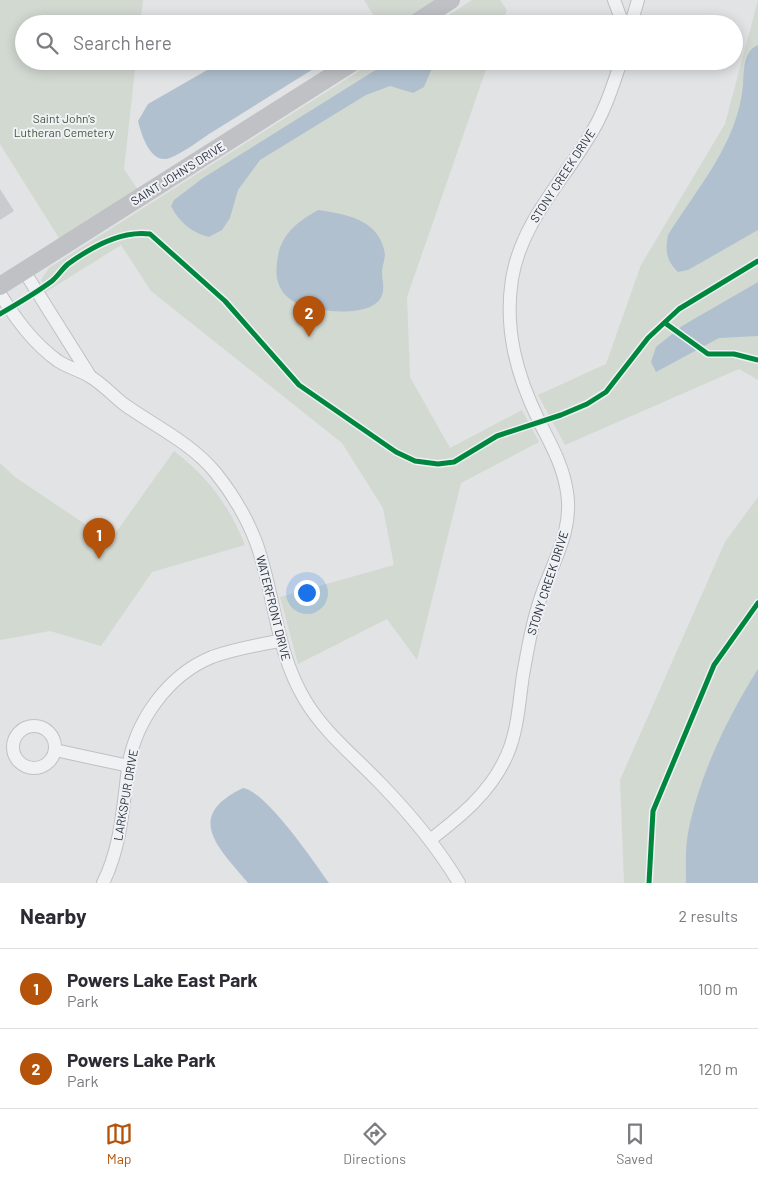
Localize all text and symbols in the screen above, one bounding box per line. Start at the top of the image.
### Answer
search box [15,15,743,70]
icon: search [33,29,61,57]
text: Search here [73,31,172,54]
park label: Saint John's Lutheran Cemetery [14,111,115,139]
street label: STONY CREEK DRIVE [527,126,598,225]
street label: SAINT JOHN'S DRIVE [128,139,227,208]
pin: 2 [293,296,325,337]
pin: 1 [83,518,115,559]
street label: STONY CREEK DRIVE [524,529,571,637]
street label: WATERFRONT DRIVE [254,553,294,662]
your location [294,580,320,606]
street label: LARKSPUR DRIVE [110,748,140,842]
text: Nearby [20,903,86,928]
text: 2 results [679,906,738,925]
text: Powers Lake East Park [67,968,258,991]
text: 1 [33,979,39,998]
text: 100 m [698,979,738,998]
text: Park [67,991,98,1010]
text: Powers Lake Park [67,1048,216,1071]
text: 2 [32,1059,40,1078]
text: 120 m [698,1059,738,1078]
text: Park [67,1071,98,1090]
tab: Map [105,1120,133,1167]
tab: Directions [343,1120,406,1167]
tab: Saved [616,1120,653,1167]

